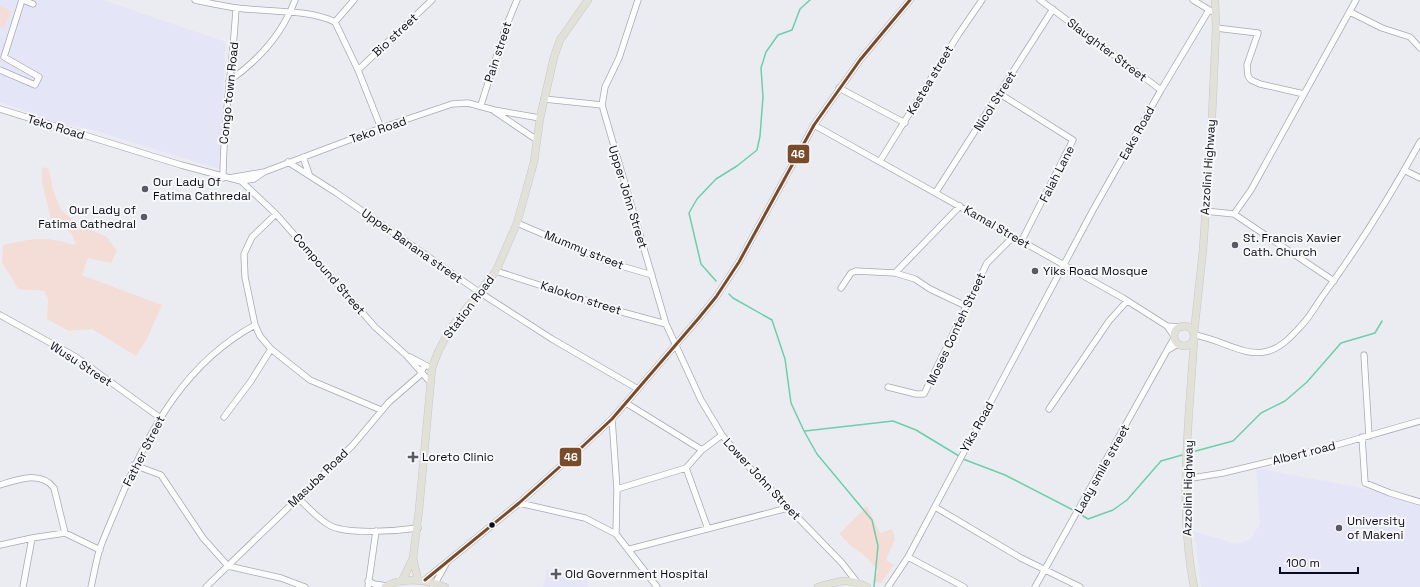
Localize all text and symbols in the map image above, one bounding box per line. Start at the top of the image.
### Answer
street label: Bio street [369,10,421,60]
street label: Slaughter Street [1064,15,1150,85]
street label: Pain street [481,20,515,84]
street label: Congo town Road [216,41,242,145]
street label: Kestea street [903,42,957,118]
street label: Nicol Street [970,68,1020,134]
street label: Eaks Road [1116,103,1158,163]
street label: Teko Road [25,111,87,143]
street label: Teko Road [347,113,409,147]
street label: Azzolini Highway [1197,119,1219,215]
street label: Falah Lane [1036,143,1078,205]
street label: Upper John Street [605,144,651,250]
line badge: 46 [787,144,810,164]
text: 46 [791,147,805,161]
place label: Our Lady Of Fatima Cathredal [153,174,251,204]
marker: Our Lady Of Fatima Cathredal [140,184,150,194]
place label: Our Lady of Fatima Cathedral [38,202,136,232]
street label: Kamal Street [961,202,1033,252]
street label: Upper Banana street [358,205,466,287]
marker: Our Lady of Fatima Cathedral [139,212,149,222]
street label: Mummy street [542,227,626,273]
street label: Compound Street [289,230,369,318]
place label: St. Francis Xavier Cath. Church [1243,230,1342,260]
marker: St. Francis Xavier Cath. Church [1230,240,1240,250]
place label: Yiks Road Mosque [1043,263,1148,279]
marker: Yiks Road Mosque [1030,266,1040,276]
street label: Moses Conteh Street [923,270,989,388]
street label: Station Road [440,272,498,342]
street label: Kalokon street [539,277,623,319]
street label: Wusu Street [47,338,115,390]
street label: Yiks Road [957,399,997,455]
street label: Father Street [119,413,169,489]
street label: Lady smile street [1071,422,1133,516]
street label: Lower John Street [720,435,804,523]
street label: Albert road [1271,437,1337,469]
street label: Azzolini Highway [1179,440,1197,536]
street label: Masuba Road [284,445,352,511]
line badge: 46 [559,447,582,467]
place label: Loreto Clinic [422,449,494,465]
text: 46 [564,450,578,464]
marker: Loreto Clinic [407,451,419,463]
place label: University of Makeni [1347,513,1405,543]
unlabelled marker [487,520,497,530]
marker: University of Makeni [1334,523,1344,533]
scale bar [1280,549,1358,575]
text: 100 m [1286,555,1320,571]
place label: Old Government Hospital [565,566,708,582]
marker: Old Government Hospital [550,568,562,580]

